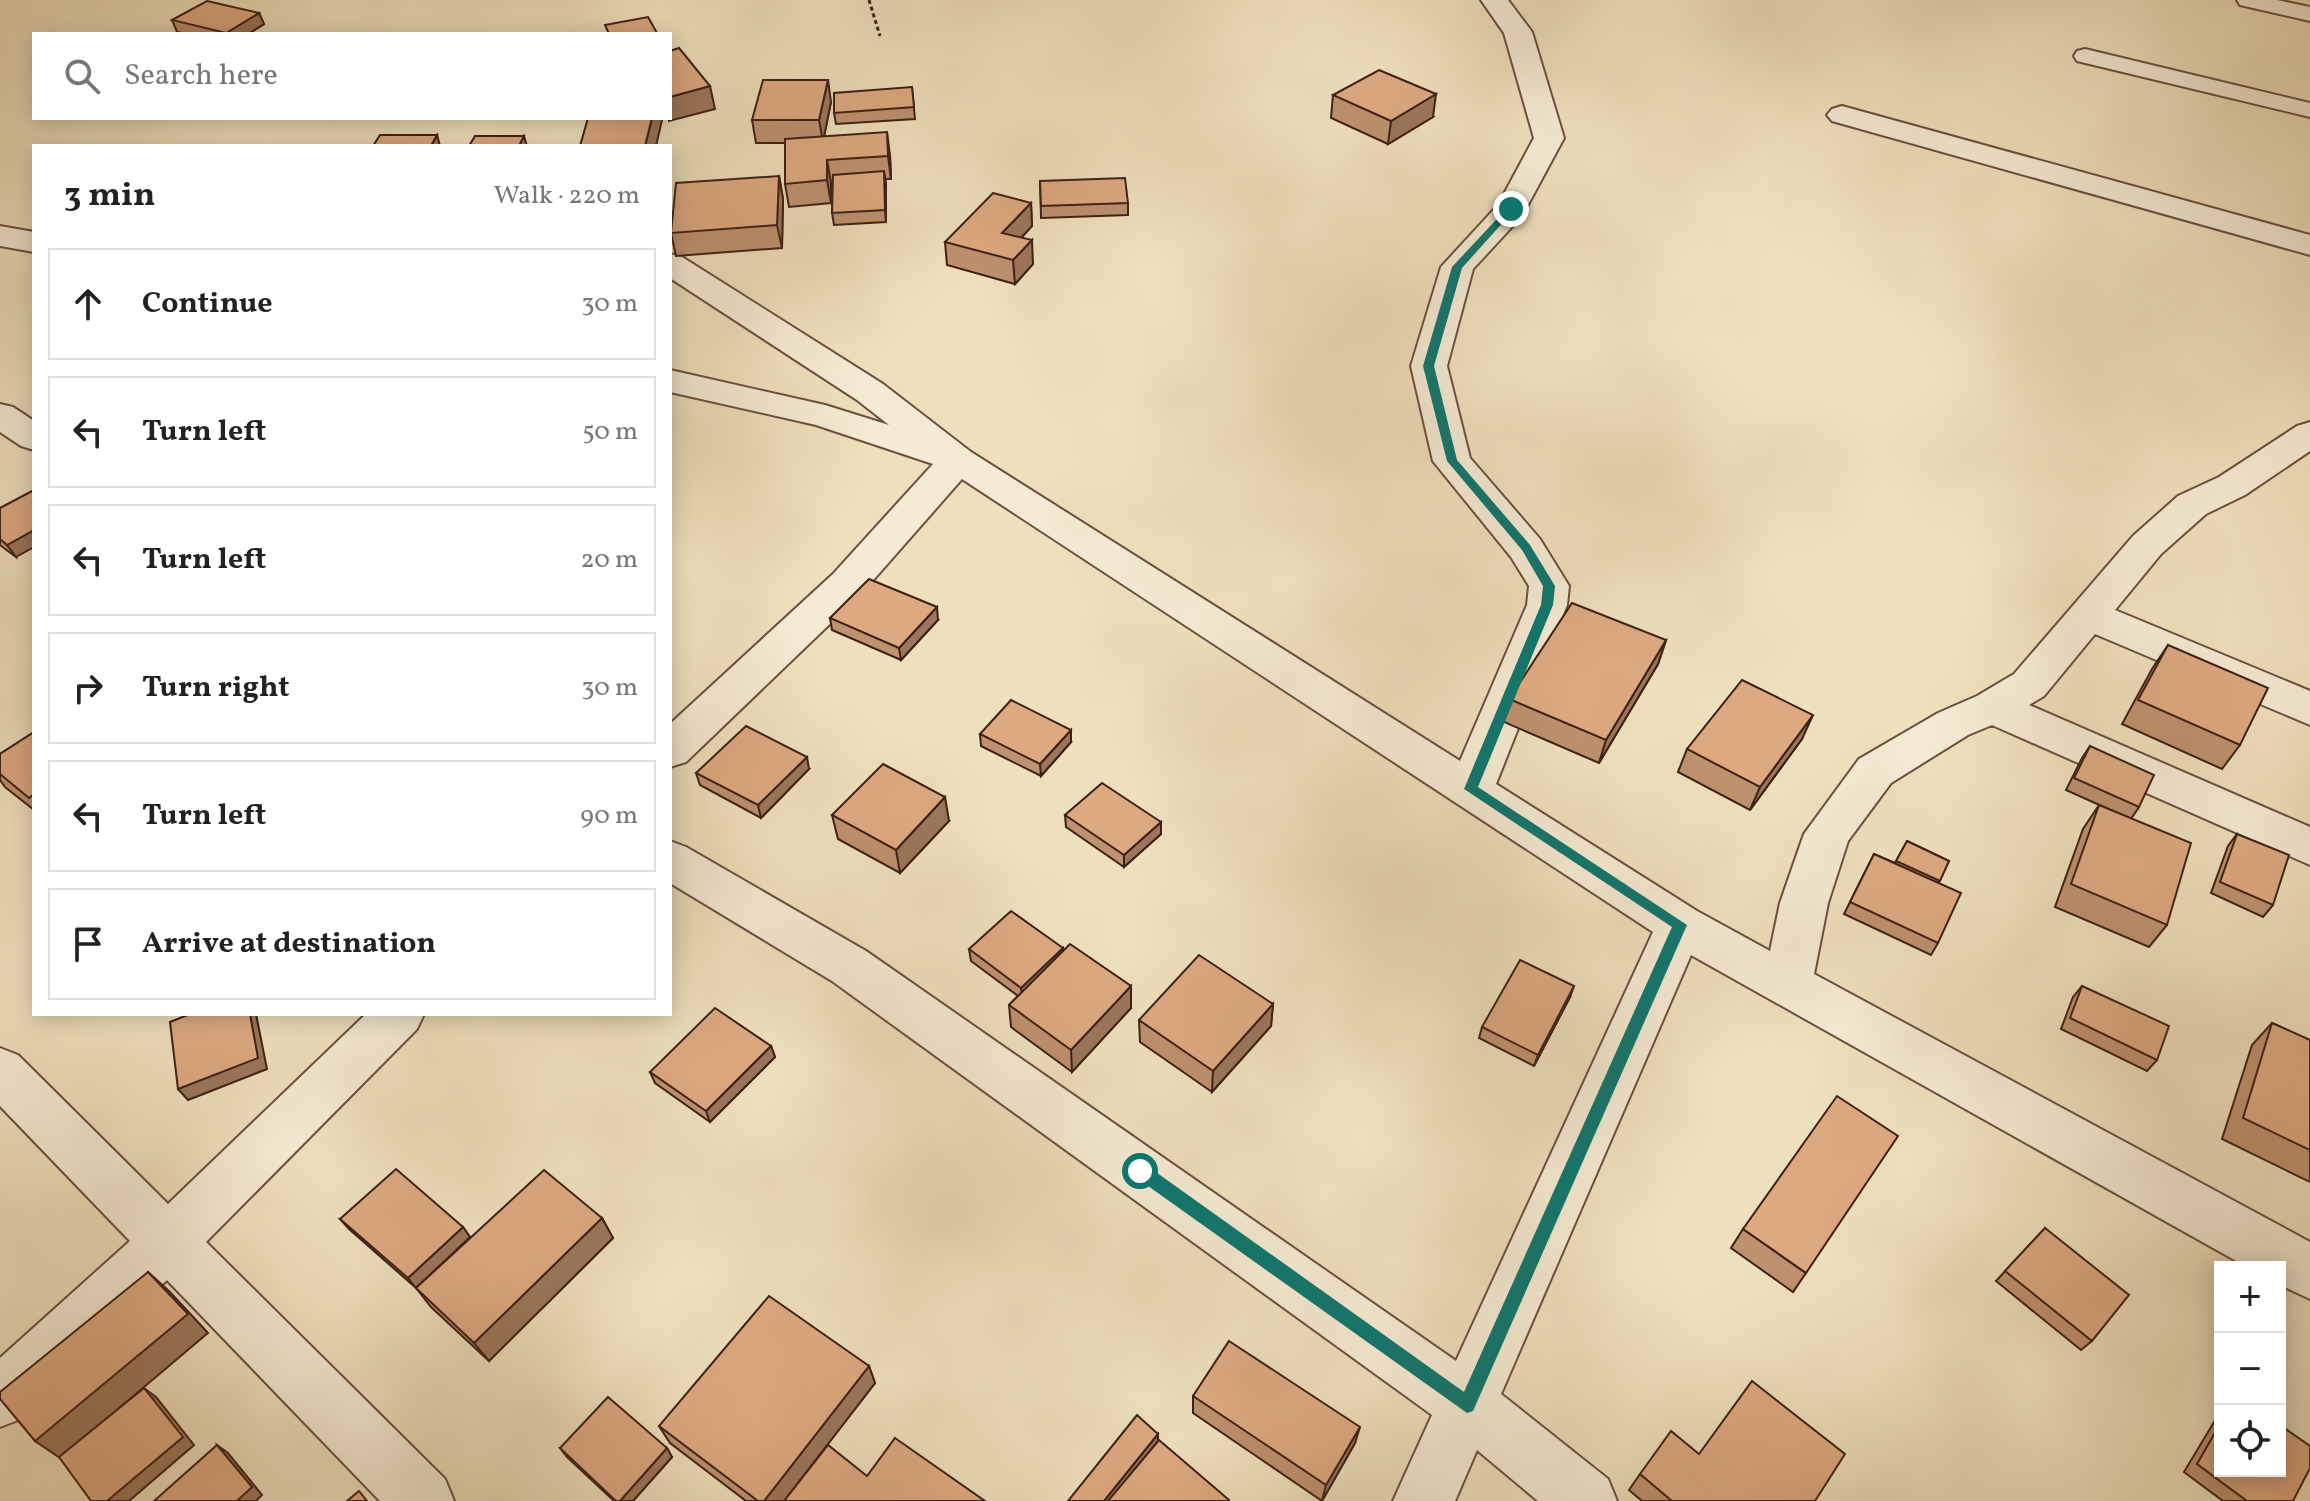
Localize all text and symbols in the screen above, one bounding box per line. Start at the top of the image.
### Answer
search box [32,32,672,120]
icon: search [60,54,104,98]
text: Search here [124,55,278,97]
text: 3 min [64,173,155,220]
text: Walk · 220 m [494,178,640,214]
route end [1493,191,1529,227]
icon: ahead [66,282,110,326]
text: Continue [142,283,273,325]
text: 30 m [581,286,638,322]
icon: left [66,410,110,454]
text: Turn left [142,411,266,453]
text: 50 m [582,414,638,450]
icon: left [66,538,110,582]
text: Turn left [142,539,266,581]
text: 20 m [580,542,638,578]
icon: right [66,666,110,710]
text: Turn right [142,667,290,709]
text: 30 m [581,670,638,706]
icon: left [66,794,110,838]
text: Turn left [142,795,266,837]
text: 90 m [580,798,638,834]
icon: arrive [66,922,110,966]
text: Arrive at destination [142,923,436,965]
route start [1122,1153,1158,1189]
map controls [2214,1261,2286,1477]
button: + [2214,1261,2286,1333]
button: − [2214,1333,2286,1405]
button: locate [2214,1405,2286,1477]

